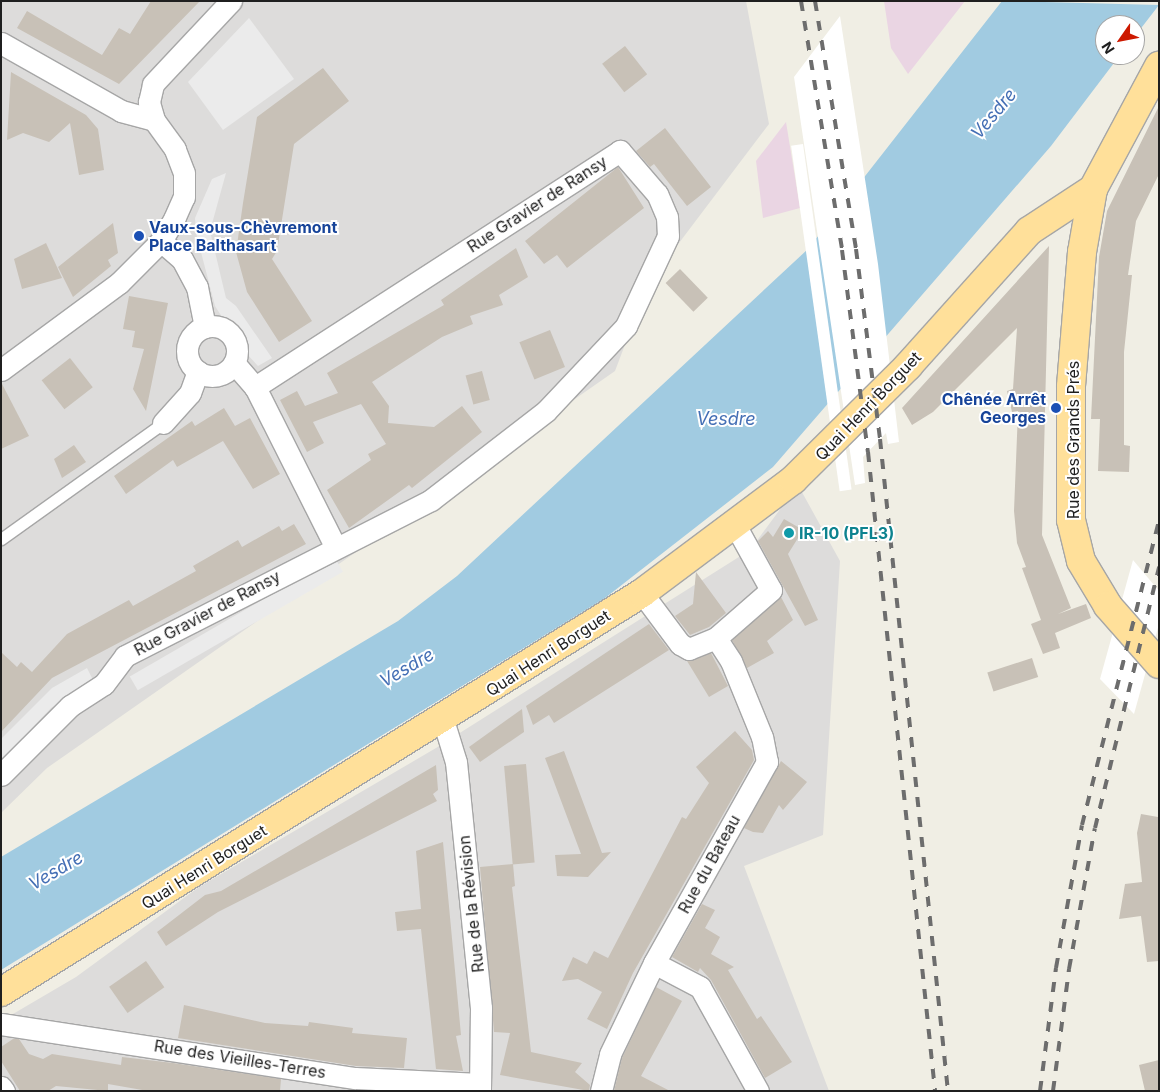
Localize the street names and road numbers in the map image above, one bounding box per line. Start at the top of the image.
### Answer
street label: Rue Gravier de Ransy [464,152,610,256]
street label: Quai Henri Borguet [811,348,925,464]
street label: Rue des Grands Prés [1063,361,1083,519]
street label: Rue Gravier de Ransy [131,566,283,660]
street label: Quai Henri Borguet [482,606,614,700]
street label: Rue du Bateau [674,811,744,917]
street label: Quai Henri Borguet [138,821,270,913]
street label: Rue de la Révision [454,834,488,974]
street label: Rue des Vieilles-Terres [153,1036,327,1082]

